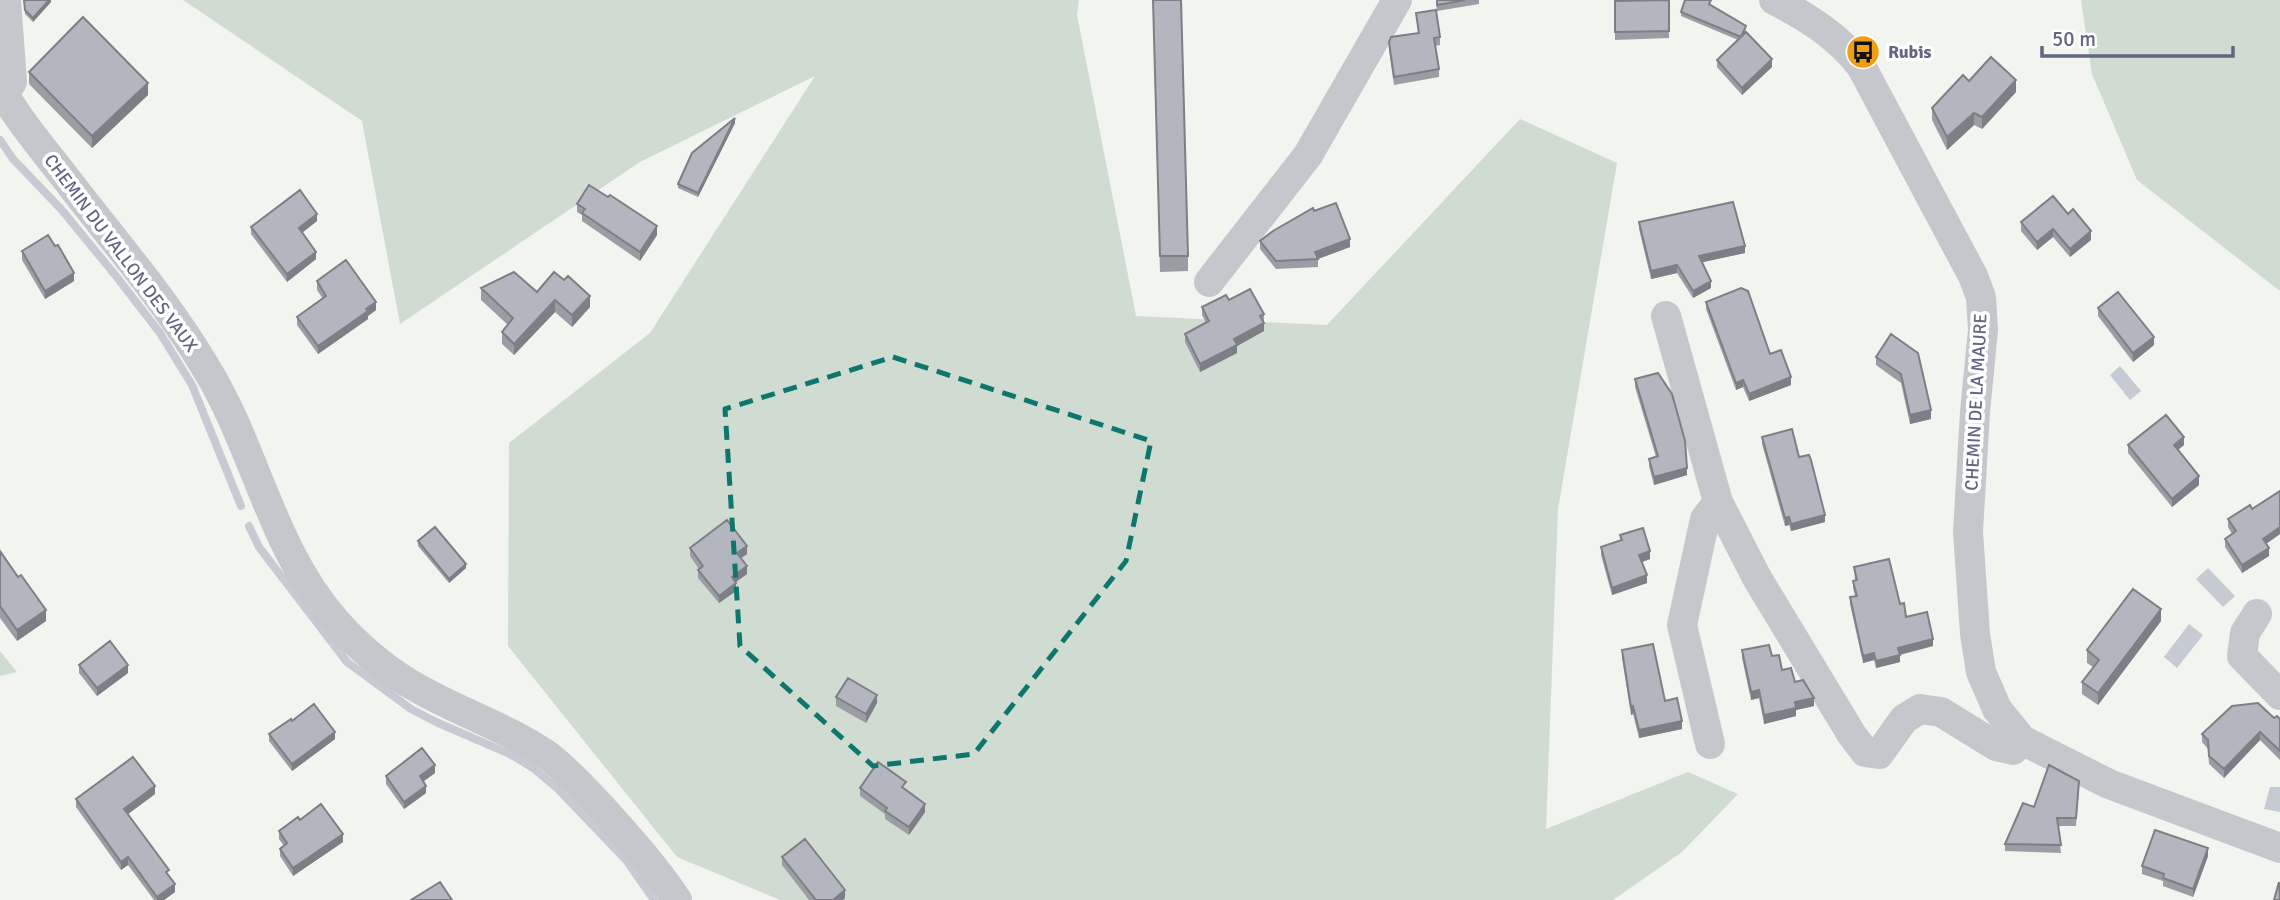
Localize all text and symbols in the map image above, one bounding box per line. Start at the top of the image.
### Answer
scale bar [2042,14,2233,58]
text: 50 m [2052,26,2096,52]
bus stop icon: Rubis [1844,33,1882,71]
place label: Rubis [1888,41,1932,63]
street label: CHEMIN DU VALLON DES VAUX [39,150,203,356]
street label: CHEMIN DE LA MAURE [1960,313,1992,491]

